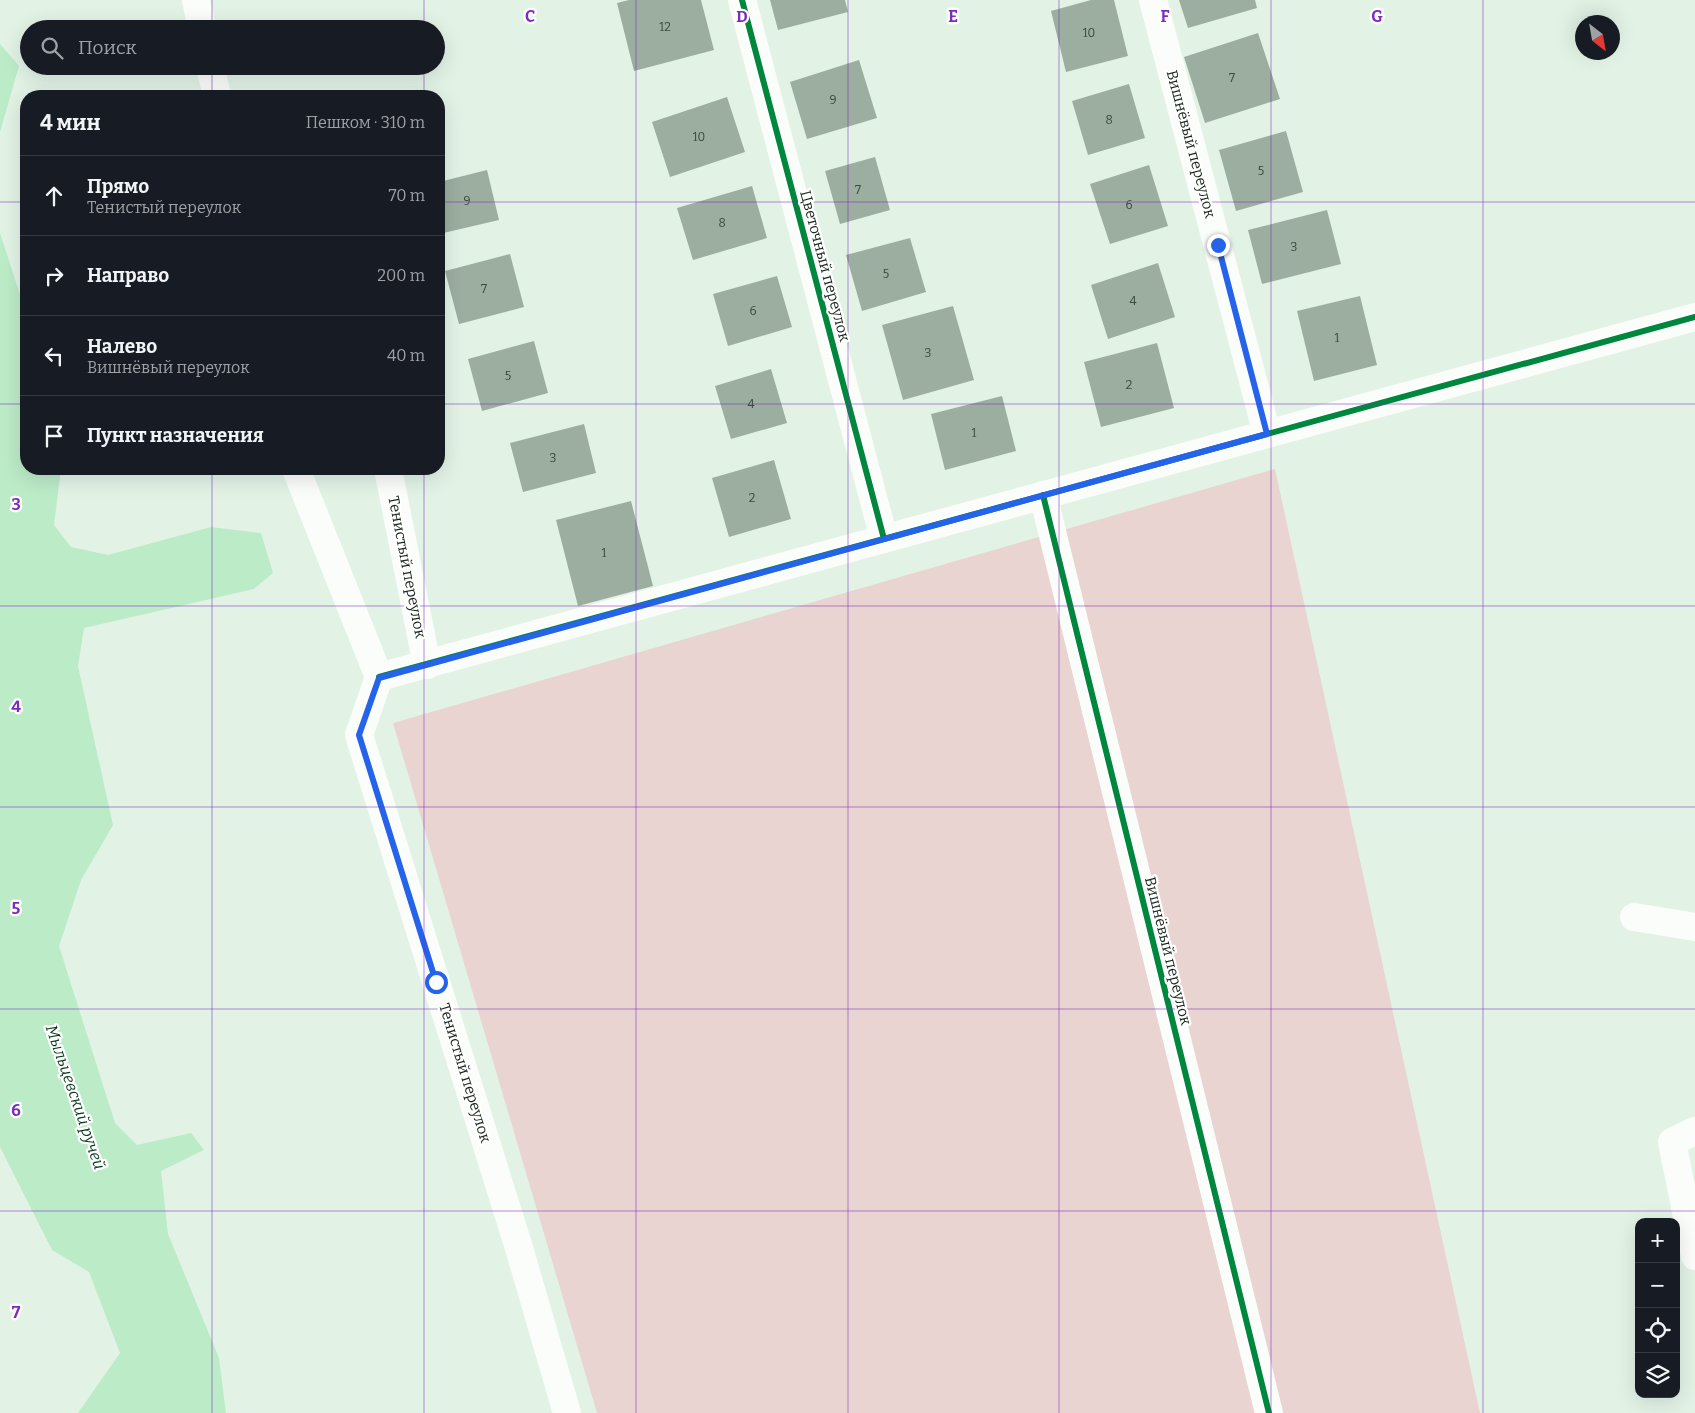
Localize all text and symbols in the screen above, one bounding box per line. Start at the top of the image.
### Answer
text: C [525,7,535,26]
text: D [736,7,748,26]
text: E [948,7,958,26]
text: F [1161,7,1170,26]
text: G [1371,7,1383,26]
north arrow [1575,15,1620,60]
search box [20,20,445,75]
house number: 12 [659,20,671,34]
house number: 10 [1083,26,1095,40]
icon: search [38,34,66,62]
text: Поиск [78,36,137,59]
street label: Вишнёвый переулок [1163,68,1219,220]
house number: 7 [1229,71,1235,85]
house number: 9 [829,93,837,107]
text: 4 мин [40,110,101,136]
text: Пешком · 310 m [306,113,425,132]
house number: 8 [1105,113,1113,127]
house number: 10 [693,130,705,144]
house number: 5 [1258,164,1264,178]
text: Прямо [87,175,149,198]
icon: ahead [40,182,68,210]
house number: 7 [855,183,861,197]
text: 70 m [389,186,425,205]
street label: Цветочный переулок [796,188,854,344]
house number: 9 [463,194,471,208]
text: Тенистый переулок [87,198,241,217]
house number: 6 [1125,198,1133,212]
house number: 8 [718,216,726,230]
route end [1207,234,1230,257]
house number: 3 [1291,240,1298,254]
icon: right [40,262,68,290]
text: Направо [87,264,169,287]
text: 200 m [377,266,425,285]
house number: 5 [883,267,889,281]
house number: 7 [481,282,487,296]
house number: 4 [1129,294,1137,308]
house number: 6 [749,304,757,318]
house number: 1 [1335,331,1340,345]
text: Налево [87,335,157,358]
icon: left [40,342,68,370]
text: 40 m [387,346,425,365]
house number: 3 [925,346,932,360]
text: Вишнёвый переулок [87,358,250,377]
house number: 5 [505,369,511,383]
house number: 2 [1126,378,1132,392]
house number: 4 [747,397,755,411]
icon: arrive [40,422,68,450]
text: Пункт назначения [87,424,264,447]
house number: 1 [972,426,977,440]
house number: 3 [550,451,557,465]
house number: 2 [749,491,755,505]
street label: Тенистый переулок [384,494,430,640]
text: 3 [11,495,21,514]
house number: 1 [602,546,607,560]
text: 4 [11,697,21,716]
street label: Вишнёвый переулок [1141,875,1195,1027]
text: 5 [12,899,21,918]
route start [425,971,448,994]
street label: Тенистый переулок [435,1001,495,1145]
water label: Мыльцевский ручей [42,1022,109,1172]
text: 6 [11,1101,21,1120]
map controls [1635,1218,1680,1398]
button: + [1635,1218,1680,1263]
button: − [1635,1263,1680,1308]
text: 7 [12,1303,21,1322]
button: locate [1635,1308,1680,1353]
button: layers [1635,1353,1680,1398]

